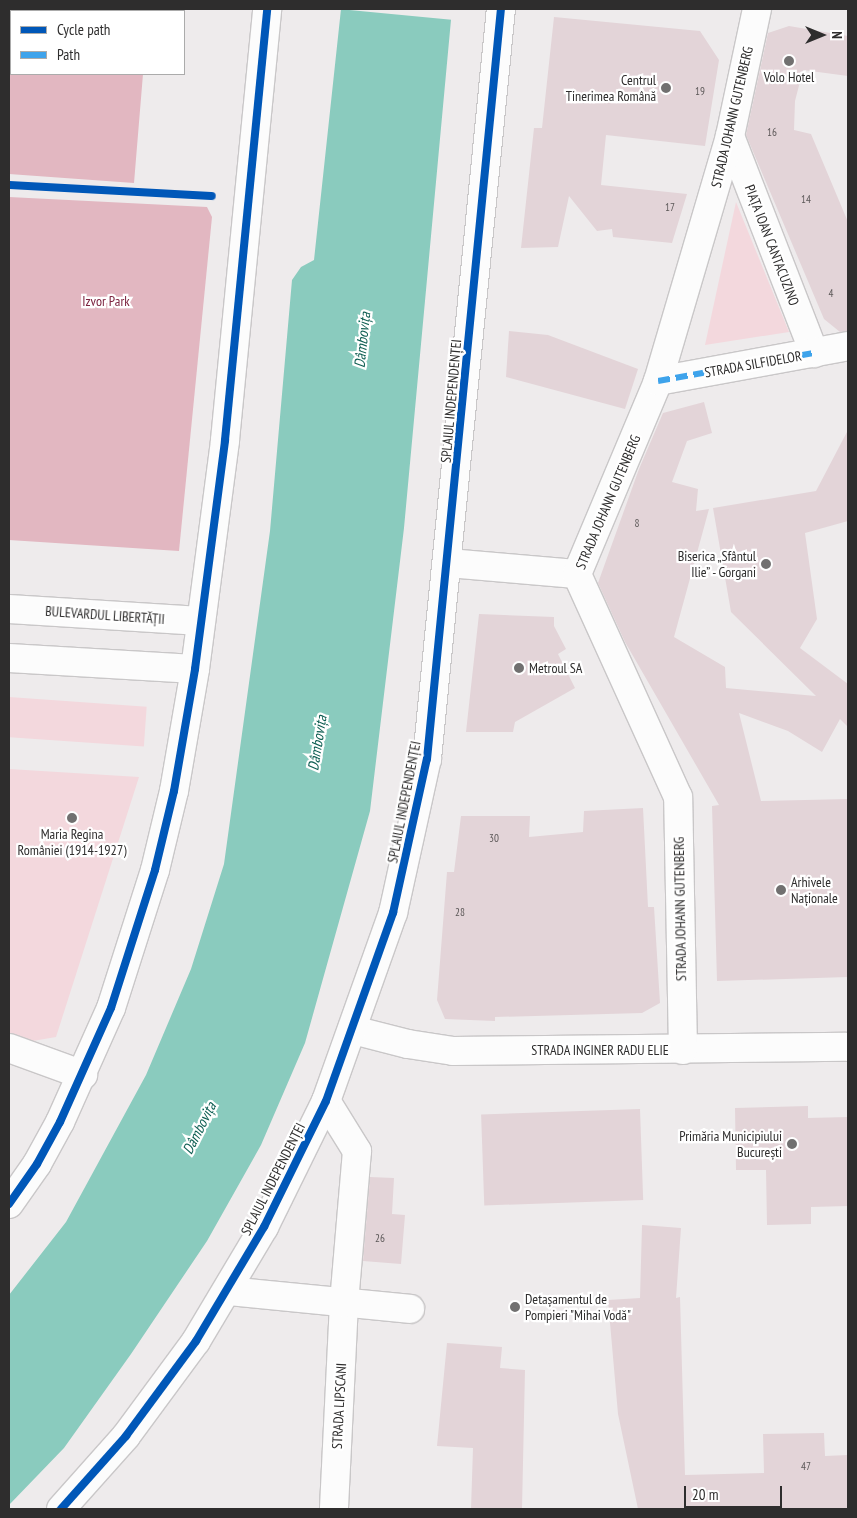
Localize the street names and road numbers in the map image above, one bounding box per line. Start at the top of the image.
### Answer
street label: STRADA JOHANN GUTENBERG [708,45,756,189]
street label: PIAȚA IOAN CANTACUZINO [741,182,803,308]
street label: SPLAIUL INDEPENDENȚEI [437,338,465,464]
street label: STRADA SILFIDELOR [703,347,803,381]
street label: STRADA JOHANN GUTENBERG [572,432,644,572]
street label: BULEVARDUL LIBERTĂȚII [44,602,166,628]
street label: SPLAIUL INDEPENDENȚEI [384,739,424,865]
street label: STRADA JOHANN GUTENBERG [670,836,690,982]
street label: STRADA INGINER RADU ELIE [531,1042,669,1058]
street label: SPLAIUL INDEPENDENȚEI [237,1120,309,1238]
street label: STRADA LIPSCANI [328,1362,350,1450]

